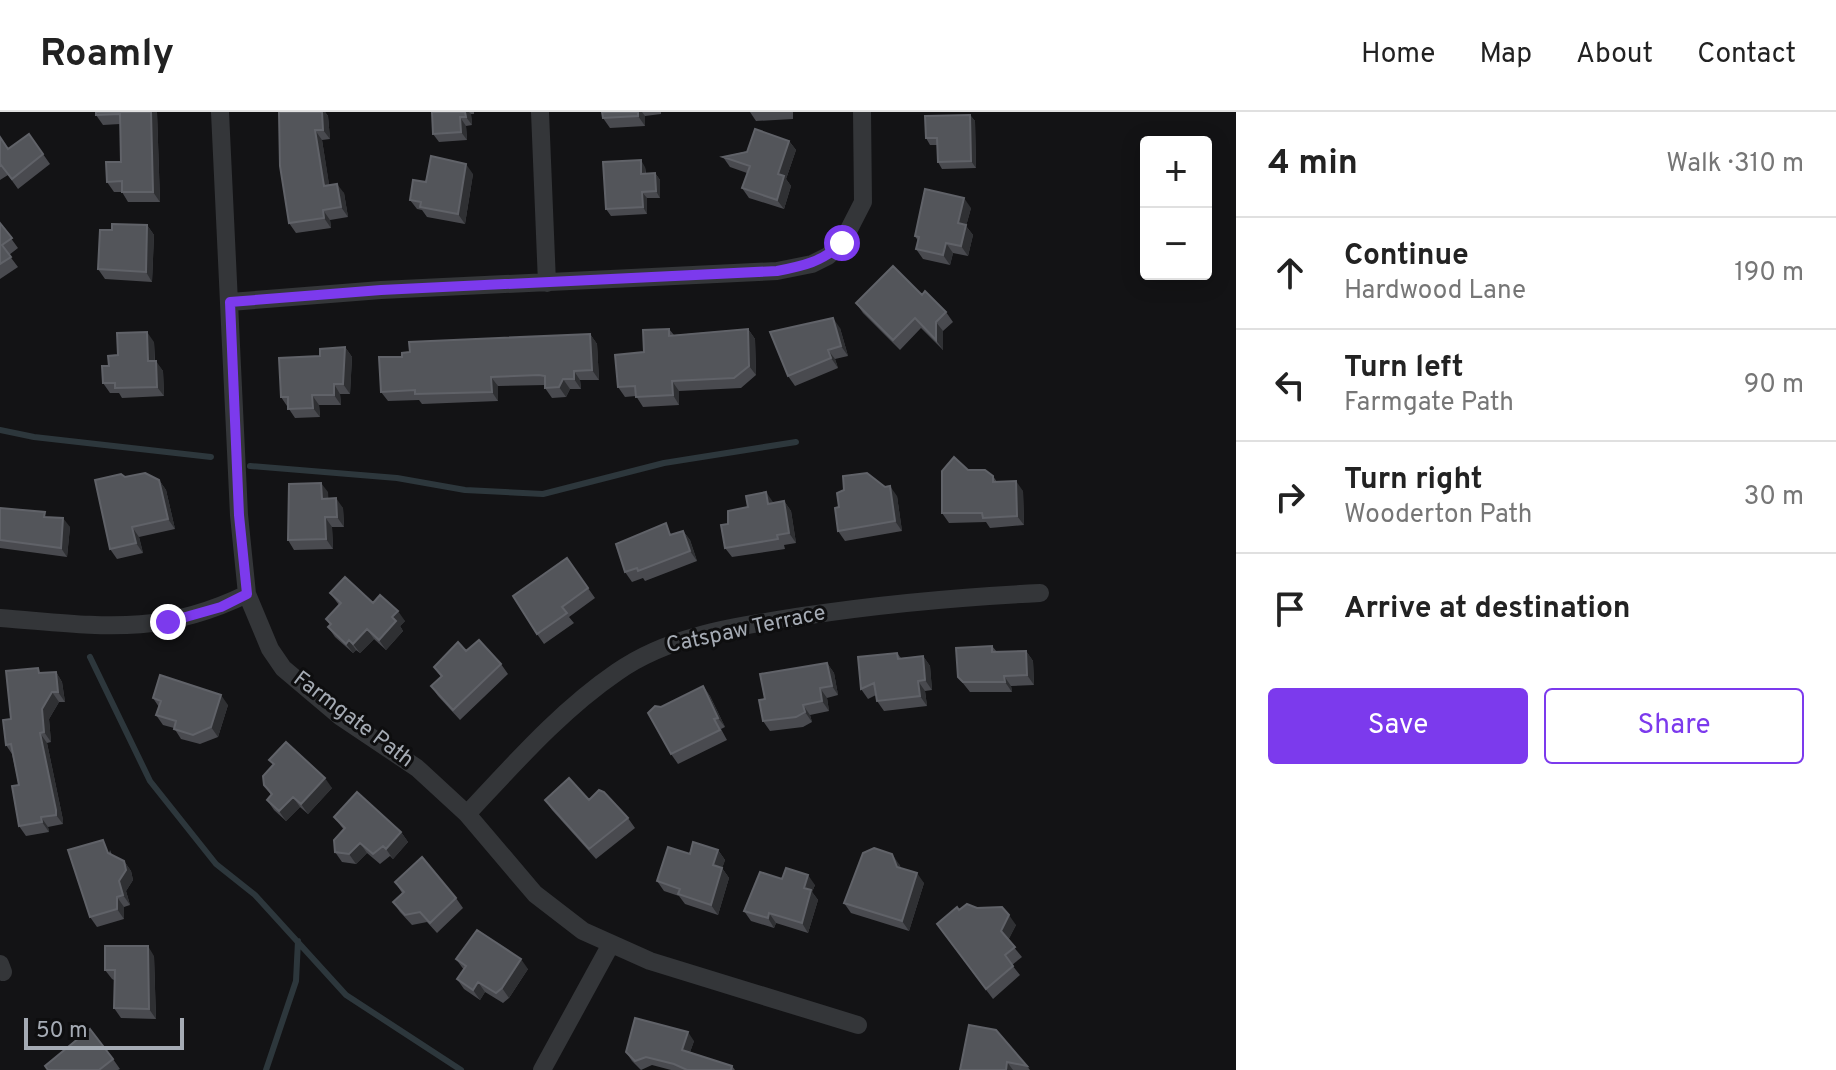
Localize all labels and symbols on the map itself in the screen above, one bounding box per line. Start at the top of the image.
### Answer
route start [824,225,860,261]
street label: Catspaw Terrace [664,600,828,660]
route end [150,604,186,640]
street label: Farmgate Path [287,666,419,774]
scale bar [24,1014,184,1050]

